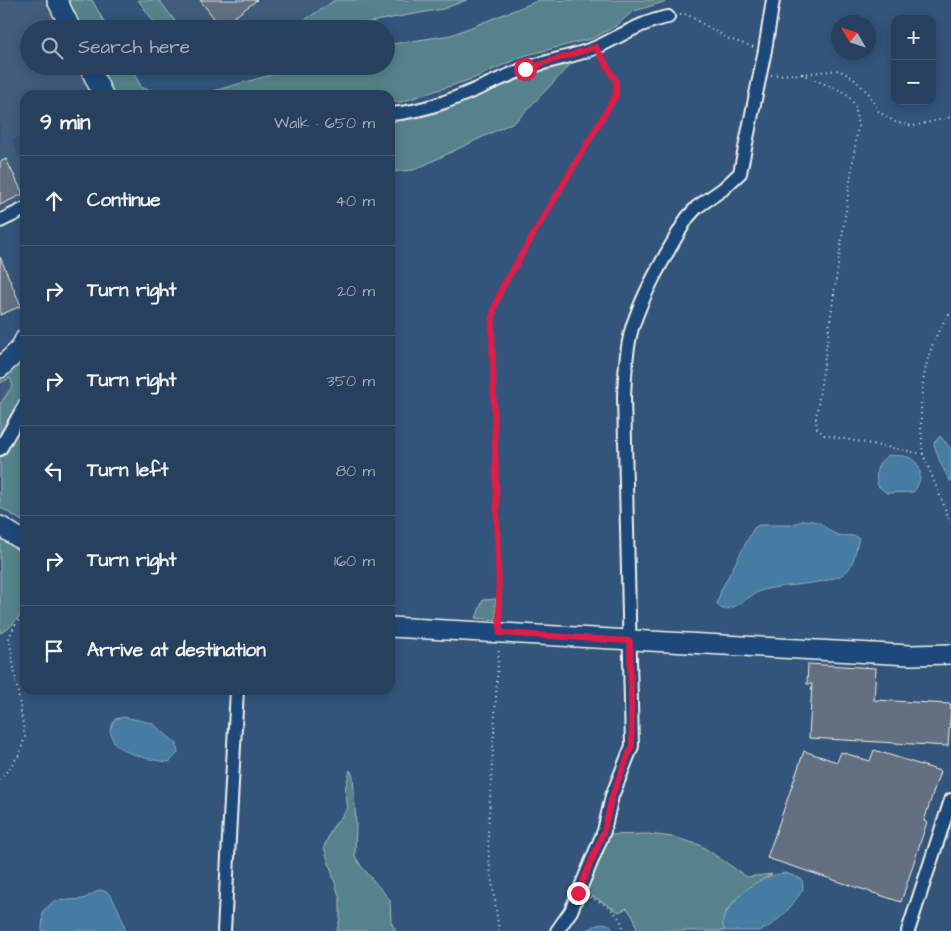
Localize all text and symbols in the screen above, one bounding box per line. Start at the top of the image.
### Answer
north arrow [831,15,876,60]
map controls [891,15,936,105]
button: + [891,15,936,60]
search box [20,20,395,75]
icon: search [38,34,66,62]
text: Search here [78,34,190,61]
route start [514,58,537,81]
button: − [891,60,936,105]
text: 9 min [40,108,90,137]
text: Walk · 650 m [274,112,375,134]
icon: ahead [40,187,68,215]
text: Continue [87,187,161,214]
text: 40 m [335,190,375,212]
icon: right [40,277,68,305]
text: Turn right [87,277,176,304]
text: 20 m [337,280,375,302]
icon: right [40,367,68,395]
text: Turn right [87,367,176,394]
text: 350 m [327,370,375,392]
icon: left [40,457,68,485]
text: Turn left [87,457,168,484]
text: 80 m [336,460,375,482]
icon: right [40,547,68,575]
text: Turn right [87,547,176,574]
text: 160 m [334,550,375,572]
icon: arrive [40,637,68,665]
text: Arrive at destination [87,637,266,664]
route end [567,882,590,905]

